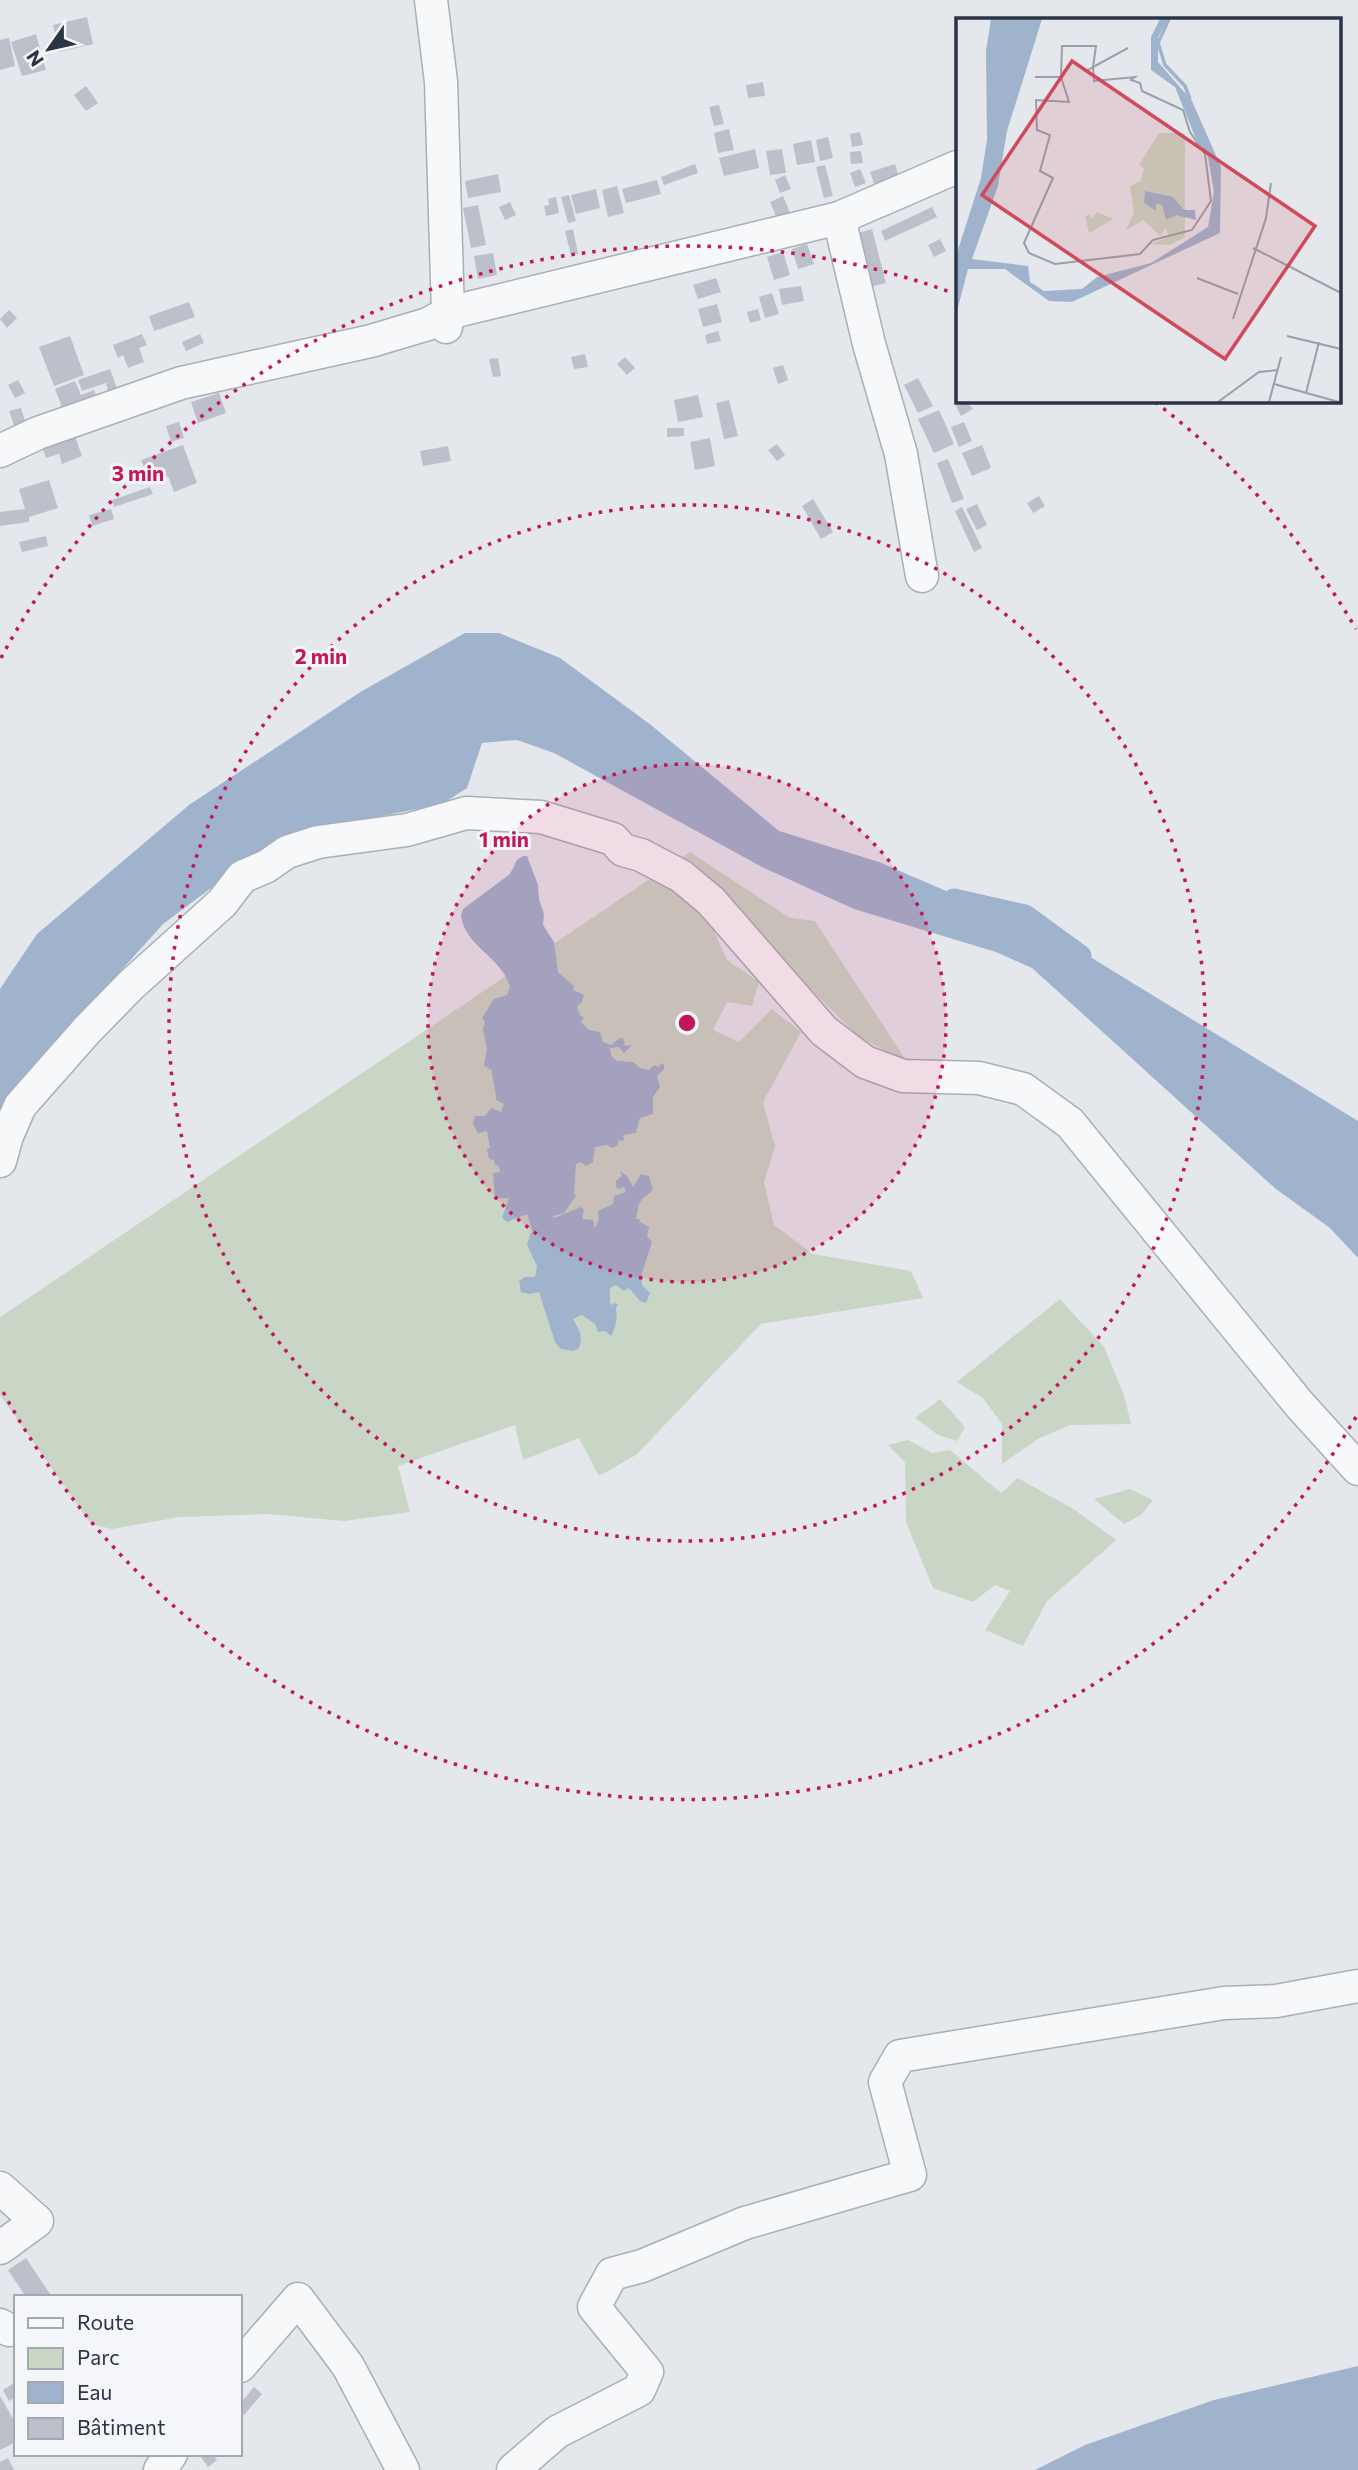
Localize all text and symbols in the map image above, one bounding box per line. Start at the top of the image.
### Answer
north arrow [14,14,84,84]
inset map [956,18,1340,402]
text: N [21,46,48,71]
text: 3 min [112,460,164,485]
text: 2 min [295,643,347,668]
text: 1 min [479,826,529,851]
centre of rings [675,1011,699,1035]
legend [14,2295,242,2456]
text: Route [77,2309,134,2334]
text: Parc [77,2344,120,2369]
text: Eau [77,2379,112,2404]
text: Bâtiment [77,2414,166,2439]

